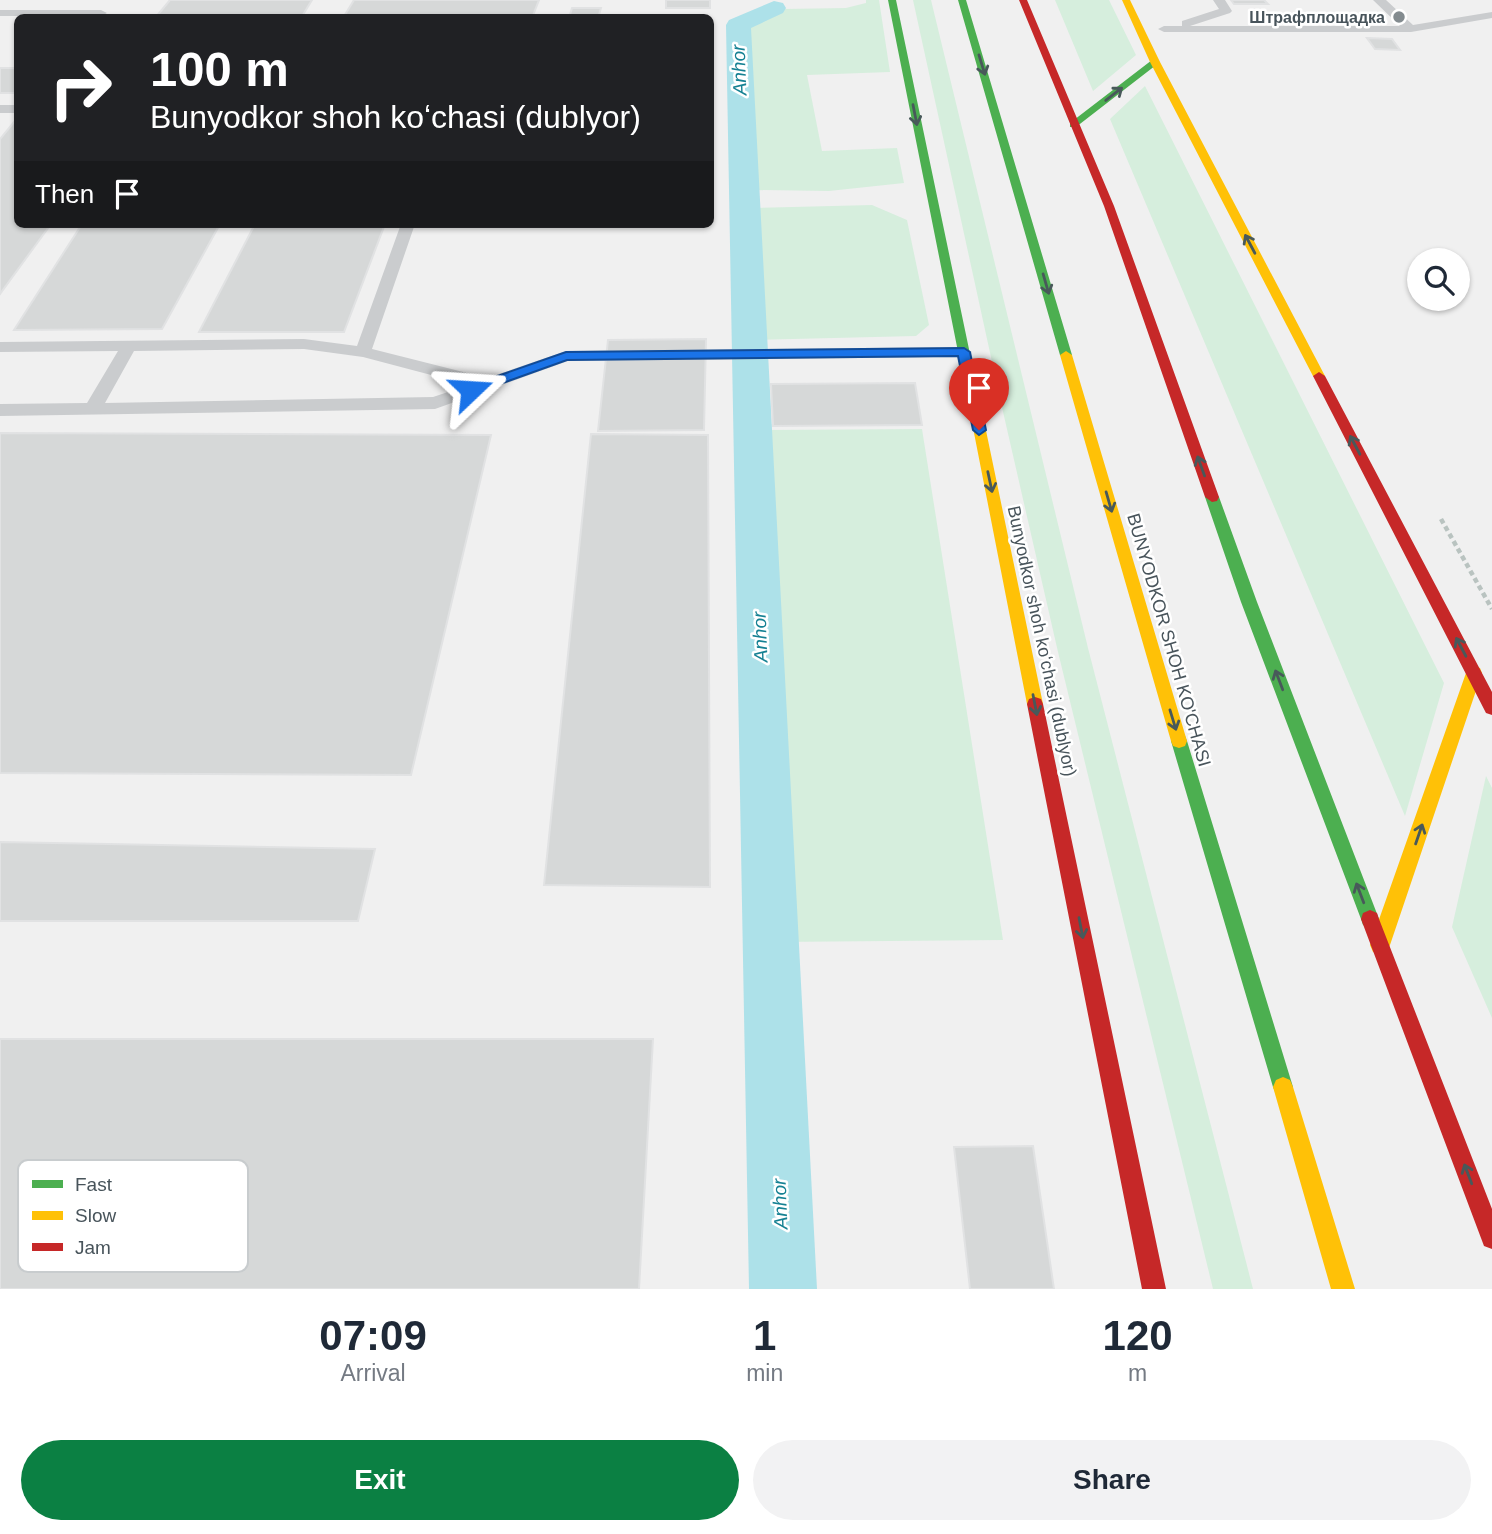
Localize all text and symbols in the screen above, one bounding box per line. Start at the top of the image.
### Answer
place label: Штрафплощадка [1249,9,1385,26]
marker: Штрафплощадка [1391,9,1407,25]
icon: right [35,42,126,133]
text: 100 m [150,42,289,96]
water label: Anhor [728,44,750,97]
one-way arrow [976,54,989,76]
one-way arrow [1105,86,1123,101]
text: Bunyodkor shoh koʻchasi (dublyor) [150,99,641,135]
one-way arrow [909,103,923,126]
icon: arrive [108,175,146,213]
text: Then [35,179,94,209]
one-way arrow [1243,234,1257,254]
map controls [1407,248,1470,311]
button: search [1407,248,1470,311]
one-way arrow [1040,272,1053,294]
position arrow [434,353,508,427]
pin [949,358,1009,430]
icon: arrive [960,369,998,407]
one-way arrow [1348,435,1362,456]
one-way arrow [1194,456,1207,478]
one-way arrow [984,470,997,493]
one-way arrow [1103,491,1116,513]
street label: Bunyodkor shoh koʻchasi (dublyor) [1004,504,1080,778]
street label: BUNYODKOR SHOH KO'CHASI [1123,511,1215,769]
water label: Anhor [749,611,771,664]
one-way arrow [1453,637,1467,658]
one-way arrow [1272,670,1285,692]
one-way arrow [1029,693,1043,716]
one-way arrow [1167,709,1180,731]
one-way arrow [1413,823,1426,845]
one-way arrow [1353,882,1366,904]
one-way arrow [1074,916,1088,939]
legend [18,1160,248,1272]
one-way arrow [1460,1164,1473,1185]
text: Fast [75,1174,113,1195]
water label: Anhor [769,1178,791,1231]
text: Slow [75,1205,116,1226]
text: Jam [75,1237,111,1258]
text: 07:09 [319,1312,427,1359]
text: 1 [753,1312,776,1359]
text: 120 [1103,1312,1173,1359]
text: Arrival [340,1360,406,1386]
text: min [746,1360,783,1386]
text: m [1128,1360,1147,1386]
button: Exit [21,1440,739,1520]
button: Share [753,1440,1471,1520]

